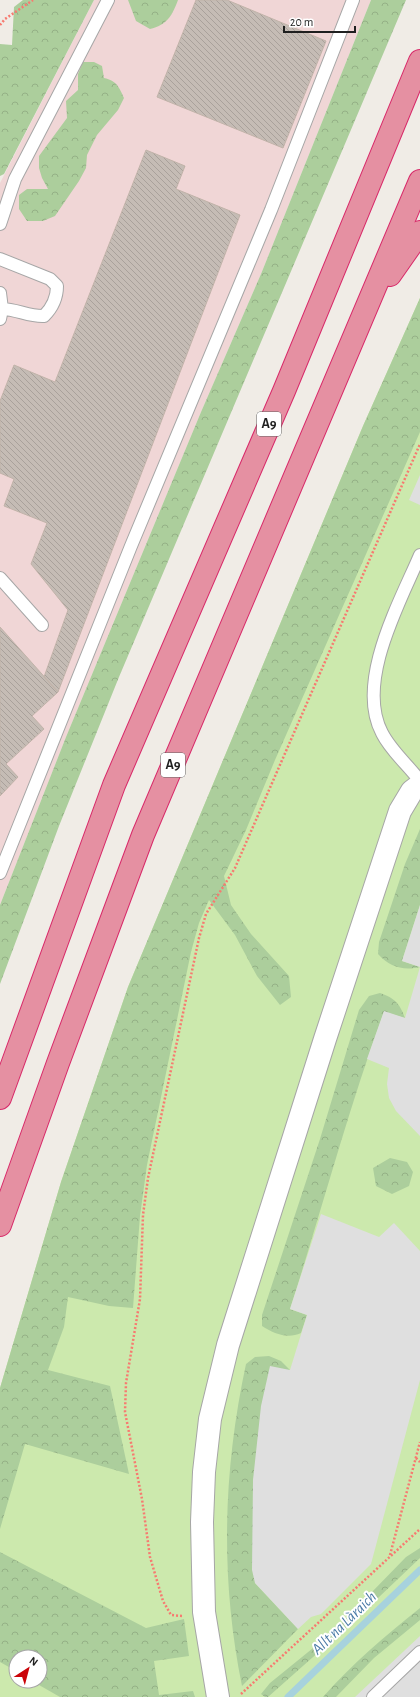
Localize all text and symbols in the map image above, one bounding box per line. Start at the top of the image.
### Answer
scale bar [284,8,355,34]
text: 20 m [290,16,313,28]
road number: A9 [257,412,281,436]
road number: A9 [161,753,185,777]
water label: Allt na Làraich [308,1589,379,1658]
north arrow [8,1649,48,1689]
text: N [27,1655,40,1668]

